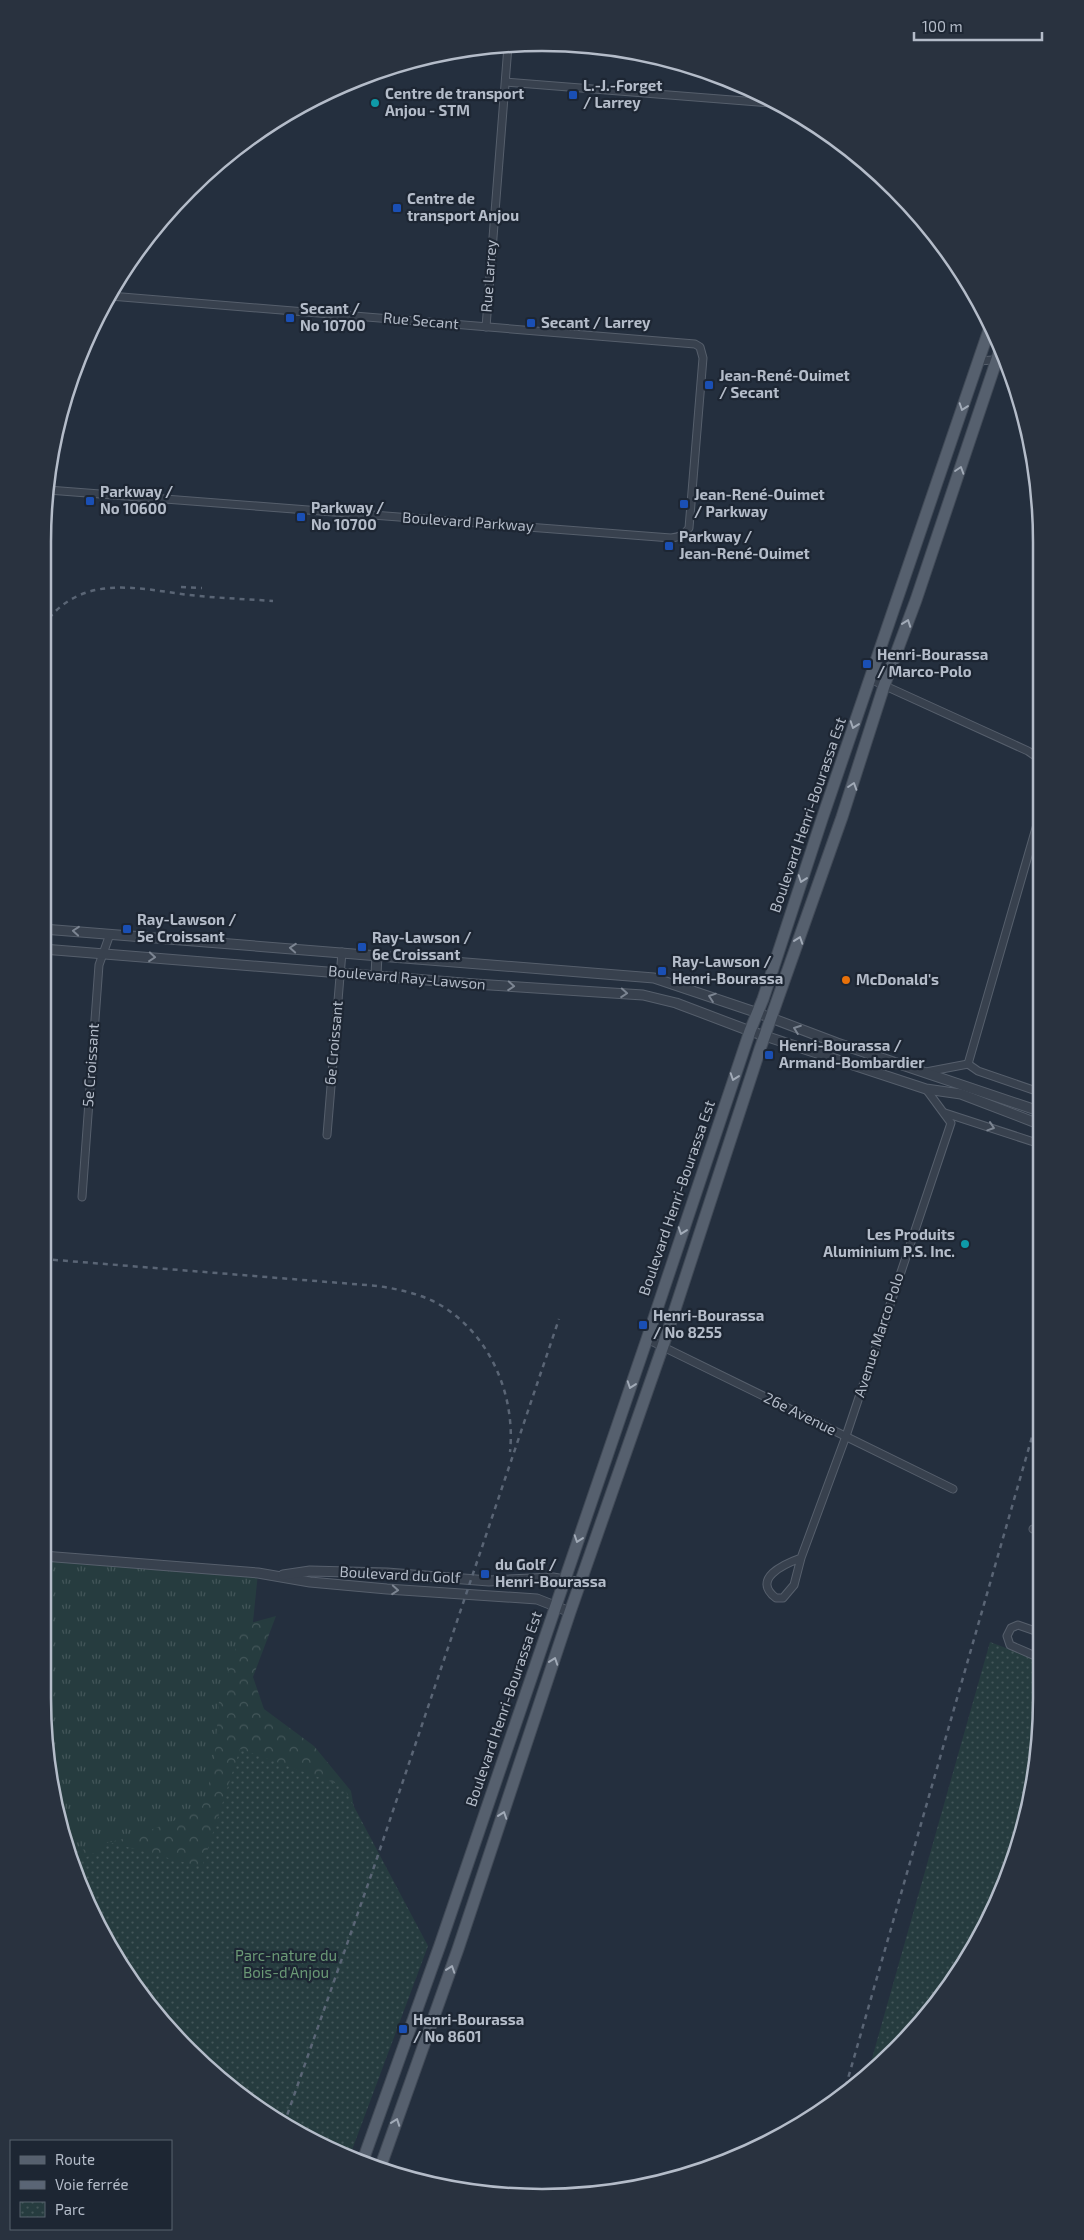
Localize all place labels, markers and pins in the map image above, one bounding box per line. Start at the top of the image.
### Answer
place label: L.-J.-Forget / Larrey [583,76,662,112]
place label: Centre de transport Anjou - STM [385,84,524,119]
marker: L.-J.-Forget / Larrey [567,89,579,101]
marker: Centre de transport Anjou - STM [369,97,381,109]
place label: Centre de transport Anjou [407,189,519,224]
marker: Centre de transport Anjou [391,202,403,214]
place label: Secant / No 10700 [300,299,366,334]
marker: Secant / No 10700 [284,312,296,324]
place label: Secant / Larrey [541,313,651,332]
marker: Secant / Larrey [525,317,537,329]
place label: Jean-René-Ouimet / Secant [719,366,850,401]
marker: Jean-René-Ouimet / Secant [703,379,715,391]
place label: Parkway / No 10600 [100,482,173,517]
place label: Jean-René-Ouimet / Parkway [694,485,825,521]
marker: Parkway / No 10600 [84,495,96,507]
place label: Parkway / No 10700 [311,498,384,533]
marker: Jean-René-Ouimet / Parkway [678,498,690,510]
marker: Parkway / No 10700 [295,511,307,523]
place label: Parkway / Jean-René-Ouimet [679,527,810,562]
marker: Parkway / Jean-René-Ouimet [663,540,675,552]
place label: Henri-Bourassa / Marco-Polo [877,645,988,680]
marker: Henri-Bourassa / Marco-Polo [861,658,873,670]
place label: Ray-Lawson / 5e Croissant [137,910,237,945]
marker: Ray-Lawson / 5e Croissant [121,923,133,935]
place label: Ray-Lawson / 6e Croissant [372,928,472,963]
marker: Ray-Lawson / 6e Croissant [356,941,368,953]
place label: Ray-Lawson / Henri-Bourassa [672,952,783,987]
marker: Ray-Lawson / Henri-Bourassa [656,965,668,977]
place label: McDonald's [856,970,939,988]
marker: McDonald's [840,974,852,986]
place label: Henri-Bourassa / Armand-Bombardier [779,1036,925,1071]
marker: Henri-Bourassa / Armand-Bombardier [763,1049,775,1061]
place label: Les Produits Aluminium P.S. Inc. [823,1225,955,1260]
marker: Les Produits Aluminium P.S. Inc. [959,1238,971,1250]
place label: Henri-Bourassa / No 8255 [653,1306,764,1341]
marker: Henri-Bourassa / No 8255 [637,1319,649,1331]
place label: du Golf / Henri-Bourassa [495,1555,606,1590]
marker: du Golf / Henri-Bourassa [479,1568,491,1580]
place label: Henri-Bourassa / No 8601 [413,2010,524,2045]
marker: Henri-Bourassa / No 8601 [397,2023,409,2035]

